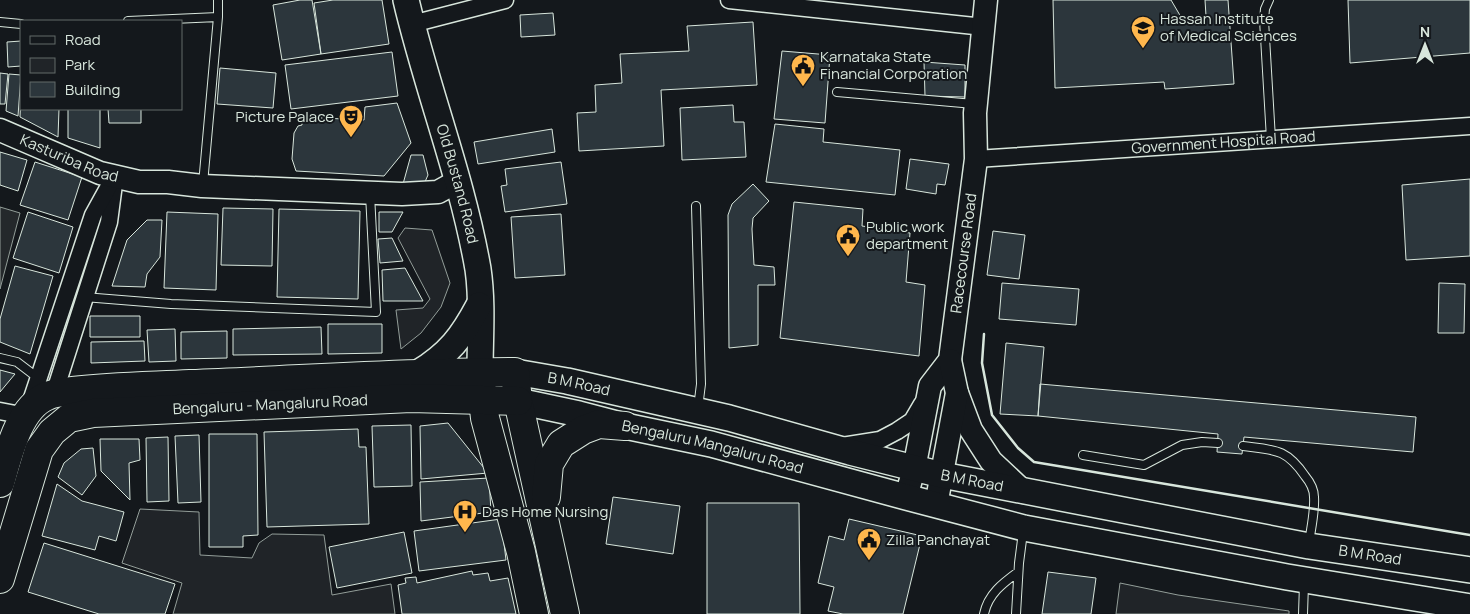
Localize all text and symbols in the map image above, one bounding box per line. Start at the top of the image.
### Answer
place label: Hassan Institute of Medical Sciences [1160,8,1297,46]
school or university icon: Hassan Institute of Medical Sciences [1130,15,1156,49]
legend [20,20,182,110]
north arrow [1400,20,1450,70]
text: N [1420,22,1430,41]
text: Road [65,29,101,50]
place label: Karnataka State Financial Corporation [820,46,967,84]
public building icon: Karnataka State Financial Corporation [790,53,816,87]
text: Park [65,54,95,75]
text: Building [65,79,120,100]
theatre icon: Picture Palace [338,104,364,138]
place label: Picture Palace [235,106,334,127]
street label: Old Bustand Road [432,121,484,245]
street label: Government Hospital Road [1131,125,1316,159]
street label: Kasturiba Road [17,129,121,187]
street label: Racecourse Road [945,192,981,315]
place label: Public work department [866,216,948,254]
public building icon: Public work department [835,223,861,257]
street label: B M Road [546,367,612,401]
street label: Bengaluru - Mangaluru Road [172,389,368,419]
street label: Bengaluru Mangaluru Road [620,415,806,479]
street label: B M Road [939,464,1005,497]
hospital icon: Das Home Nursing [452,499,478,533]
place label: Das Home Nursing [482,501,608,522]
public building icon: Zilla Panchayat [856,527,882,561]
place label: Zilla Panchayat [886,529,990,550]
street label: B M Road [1337,540,1403,570]

